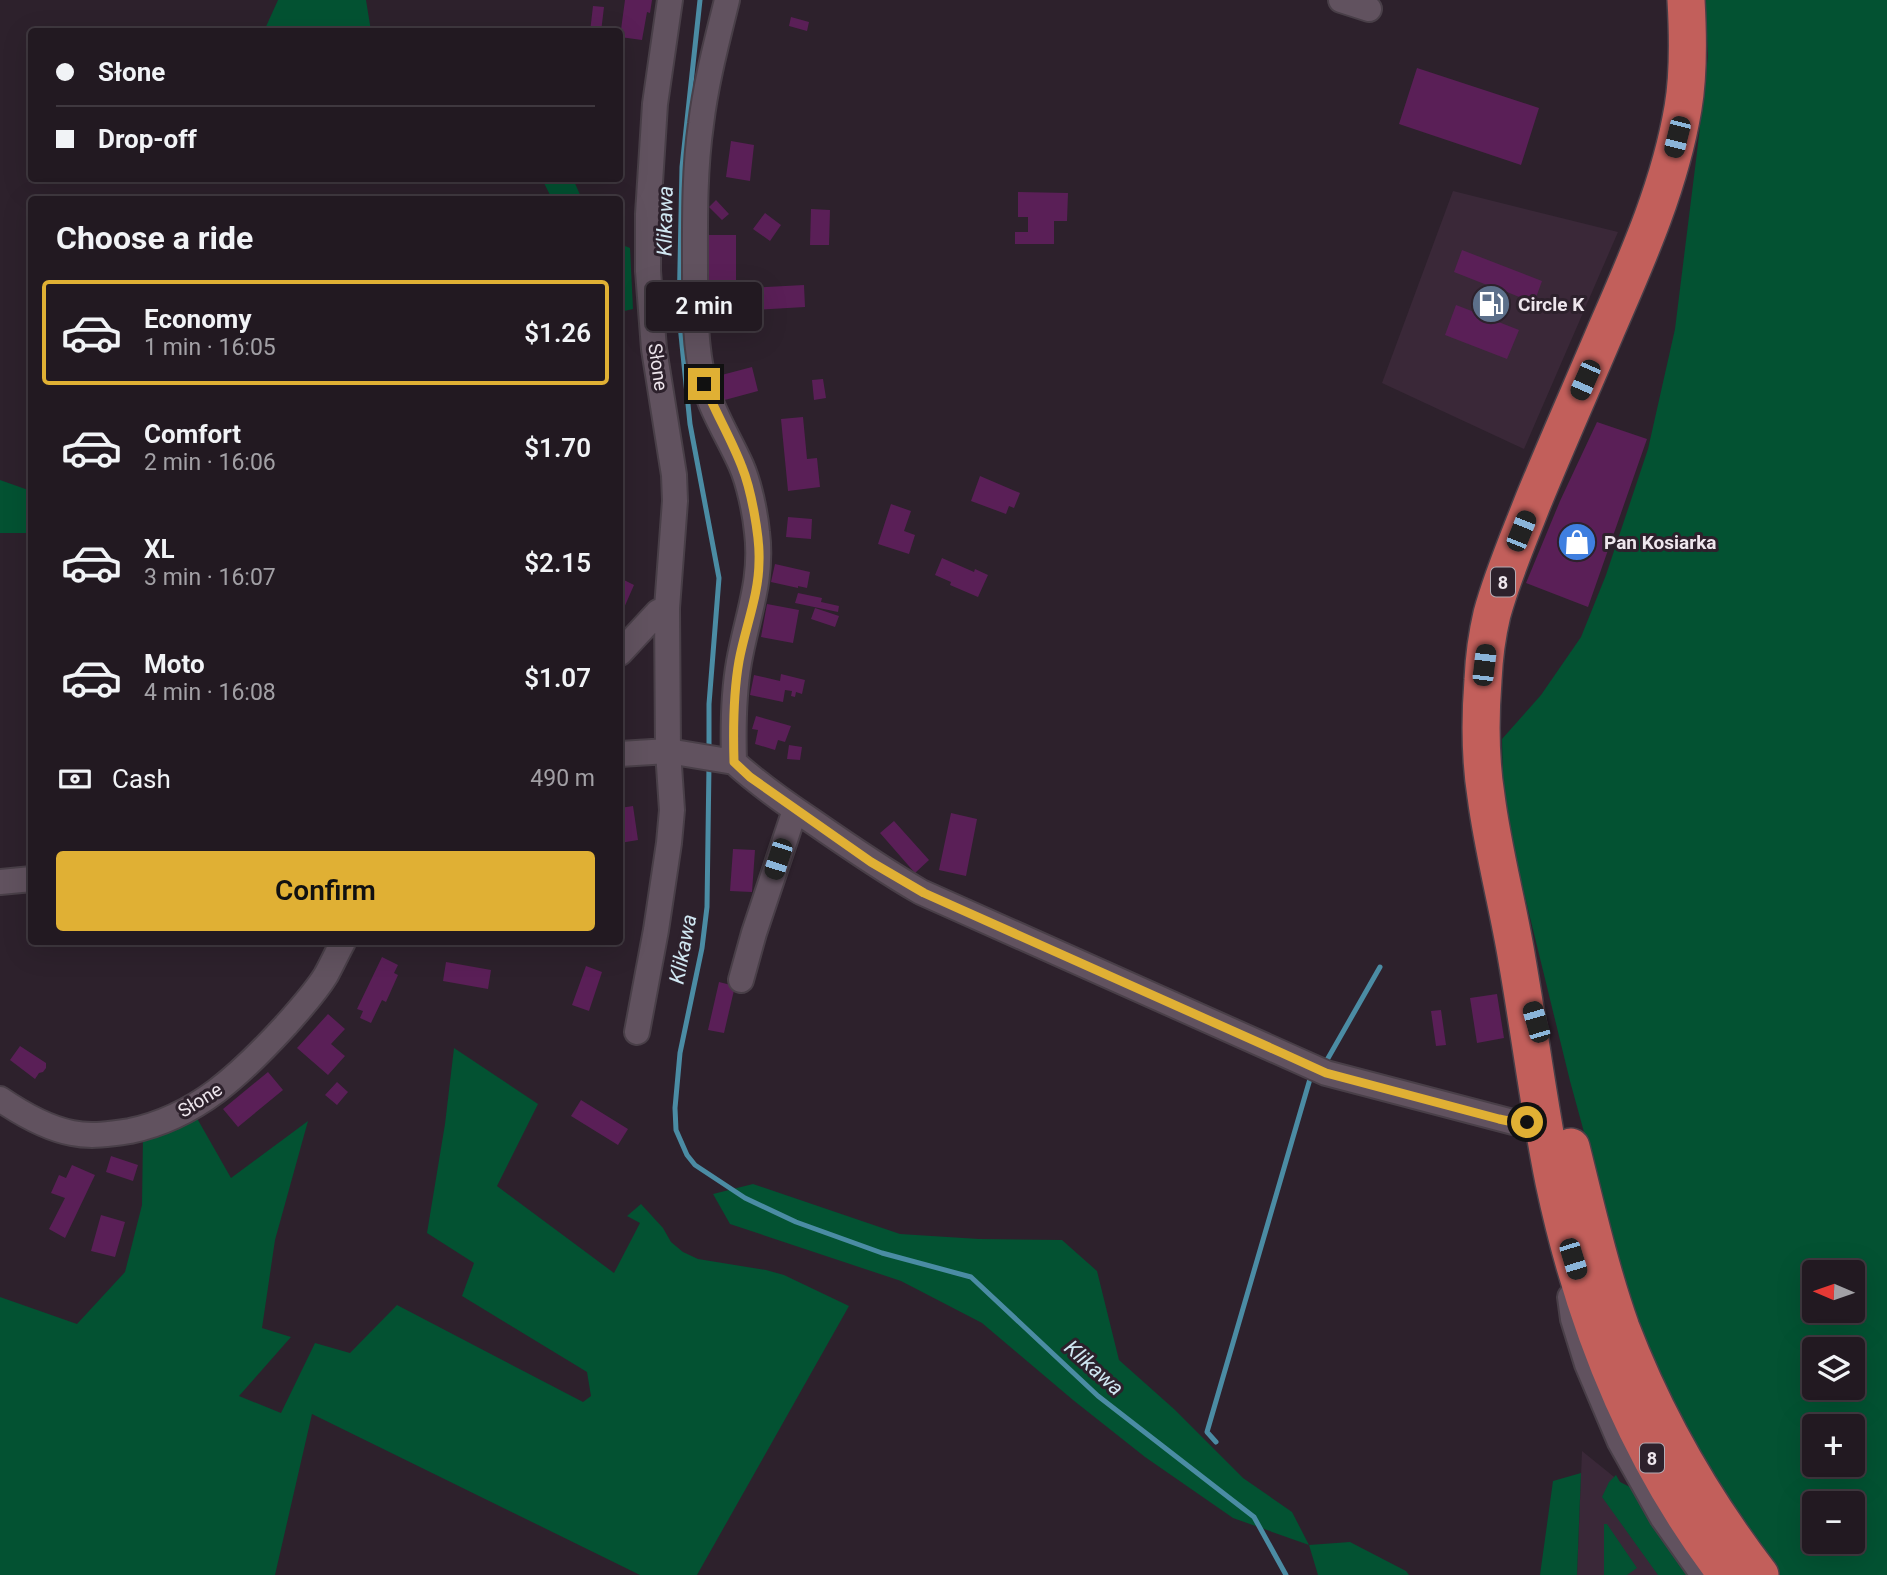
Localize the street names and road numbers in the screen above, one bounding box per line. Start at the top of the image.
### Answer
street label: Słone [643,342,673,392]
road number: 8 [1491,568,1515,596]
street label: Słone [174,1078,226,1122]
road number: 8 [1640,1443,1664,1472]

